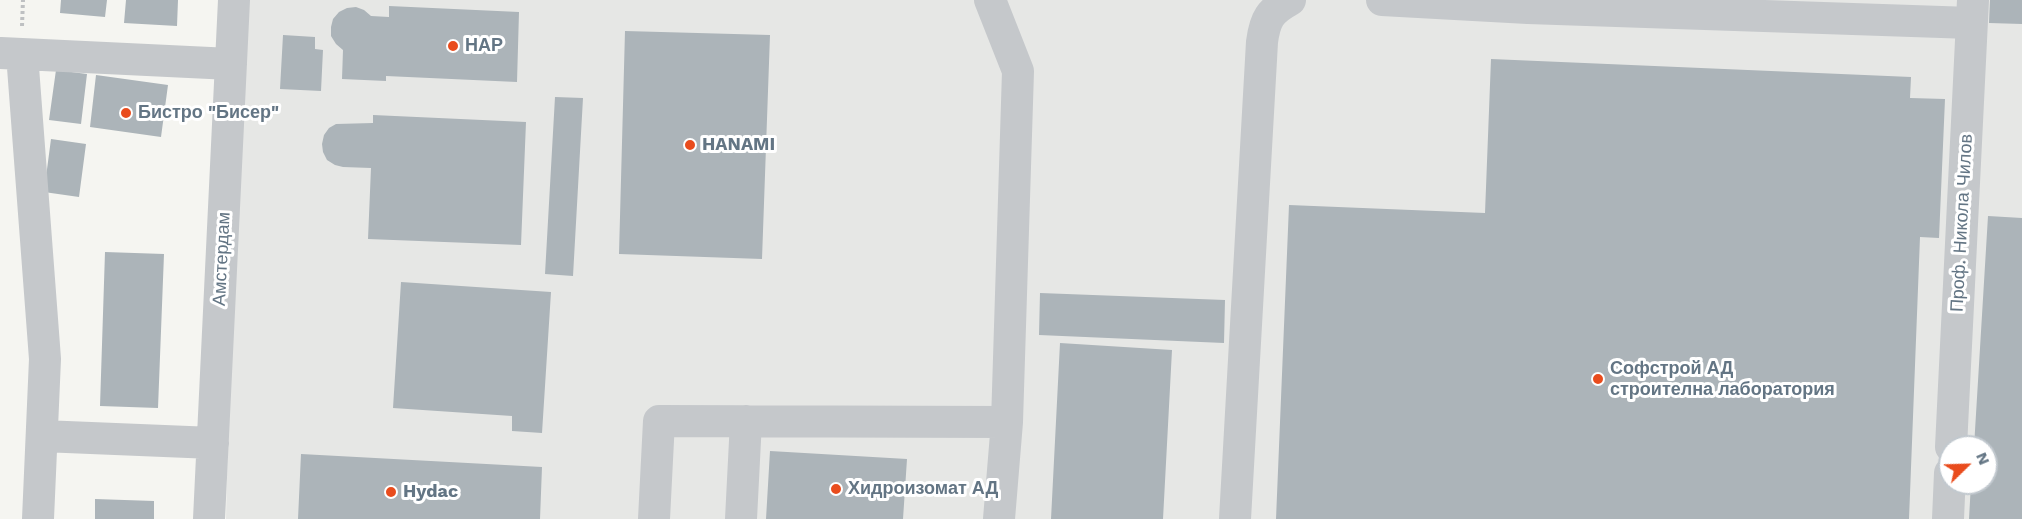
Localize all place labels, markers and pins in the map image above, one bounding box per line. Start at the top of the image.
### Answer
place label: НАР [465,35,503,57]
marker: НАР [446,39,460,53]
place label: Бистро "Бисер" [138,102,279,124]
marker: Бистро "Бисер" [119,106,133,120]
place label: HANAMI [702,134,775,156]
marker: HANAMI [683,138,697,152]
place label: Софстрой АД строителна лаборатория [1610,358,1835,400]
marker: Софстрой АД строителна лаборатория [1591,372,1605,386]
place label: Хидроизомат АД [848,478,998,500]
place label: Hydac [403,481,458,503]
marker: Хидроизомат АД [829,482,843,496]
marker: Hydac [384,485,398,499]

